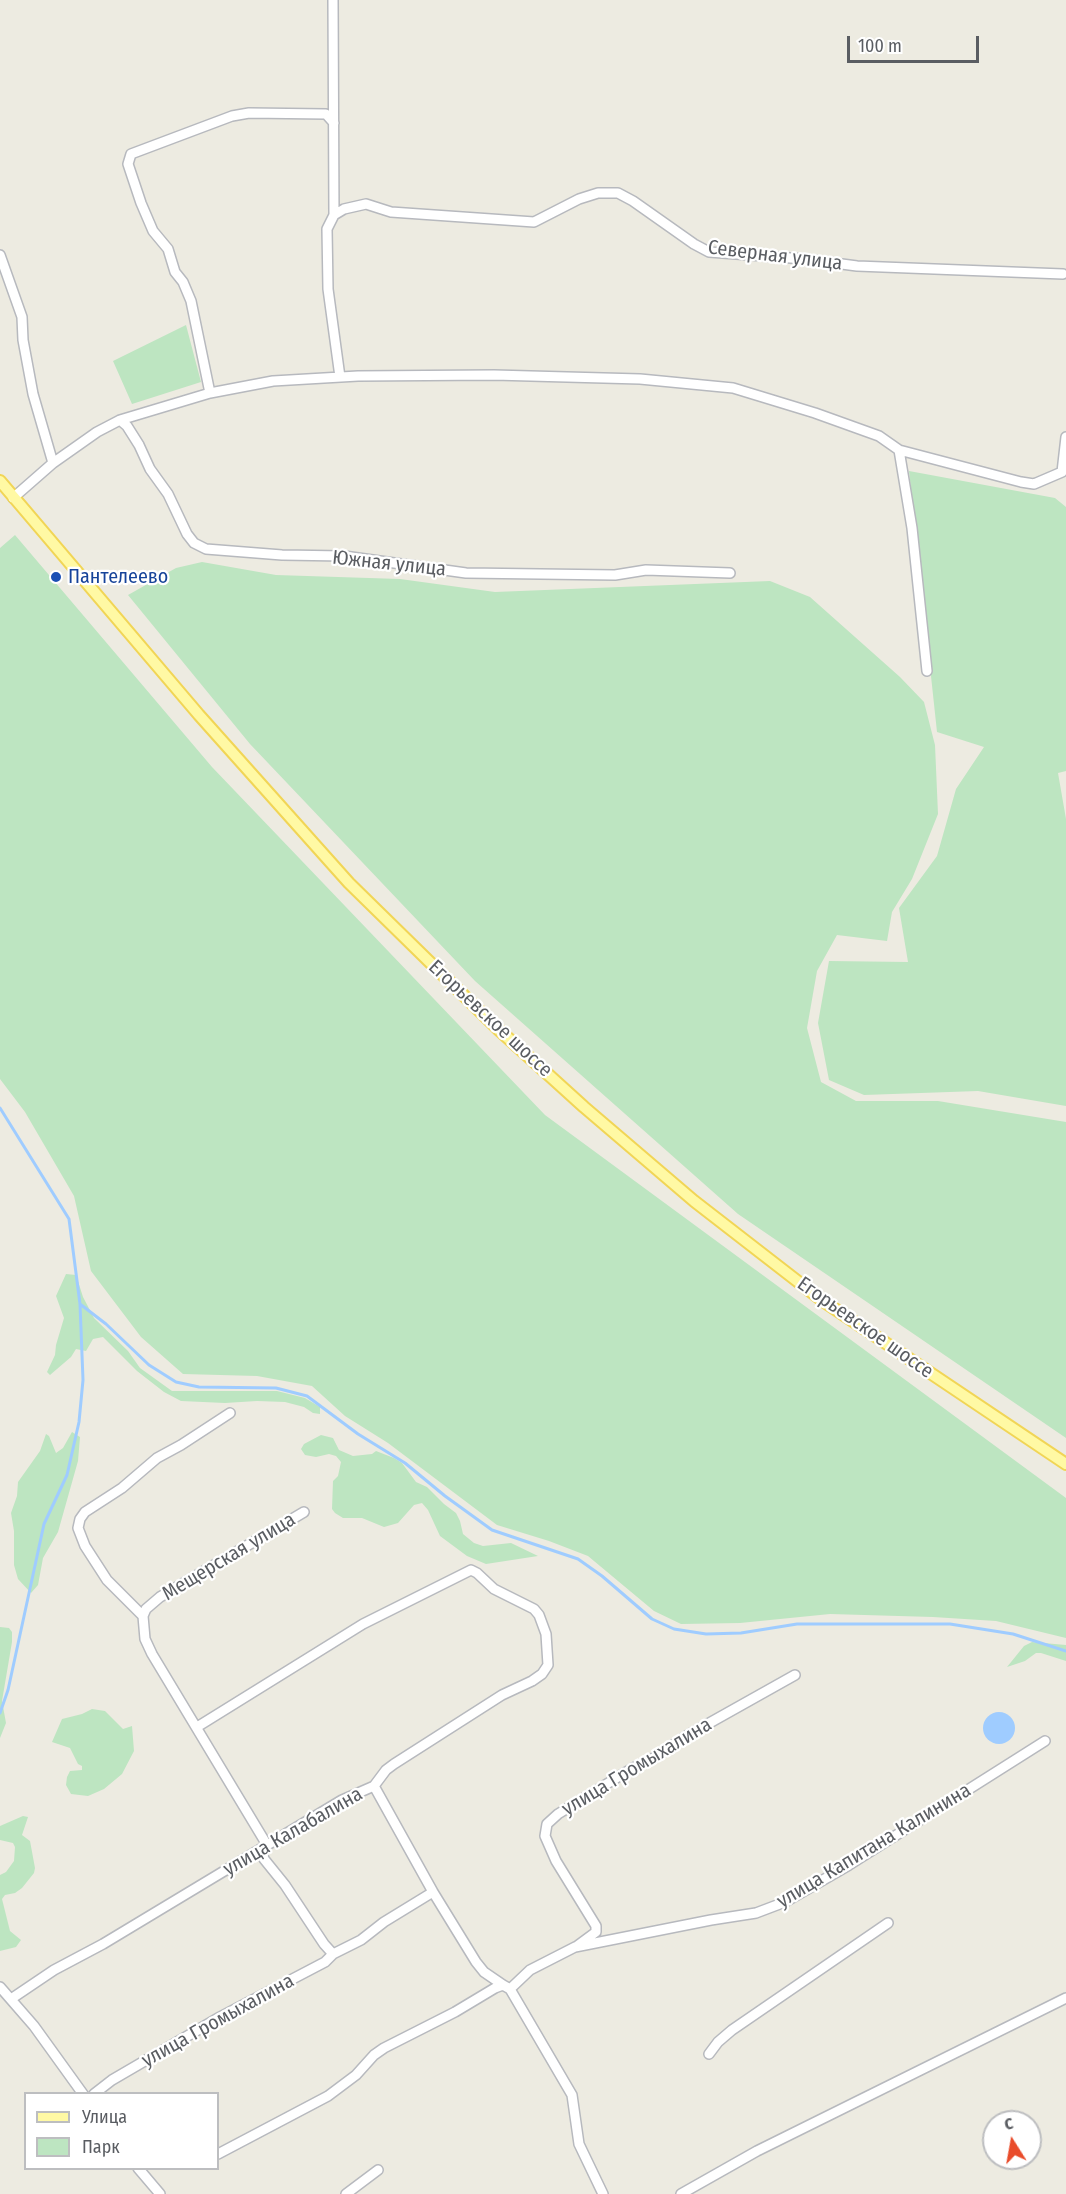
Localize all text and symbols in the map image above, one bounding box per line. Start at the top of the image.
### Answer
scale bar [850,24,982,62]
text: 100 m [858,35,902,57]
street label: Северная улица [706,236,844,276]
street label: Южная улица [331,546,447,582]
place label: Пантелеево [68,565,168,589]
marker: Пантелеево [49,570,63,584]
street label: Егорьевское шоссе [423,955,557,1083]
street label: Егорьевское шоссе [792,1272,938,1384]
street label: Мещерская улица [158,1508,300,1606]
street label: улица Громыхалина [558,1713,716,1821]
street label: улица Капитана Калинина [773,1779,975,1913]
street label: улица Калабалина [219,1782,367,1882]
street label: улица Громыхалина [138,1969,298,2073]
legend [24,2092,219,2170]
text: Улица [82,2106,127,2128]
north arrow [982,2110,1042,2170]
text: С [1003,2114,1015,2134]
text: Парк [82,2136,120,2158]

